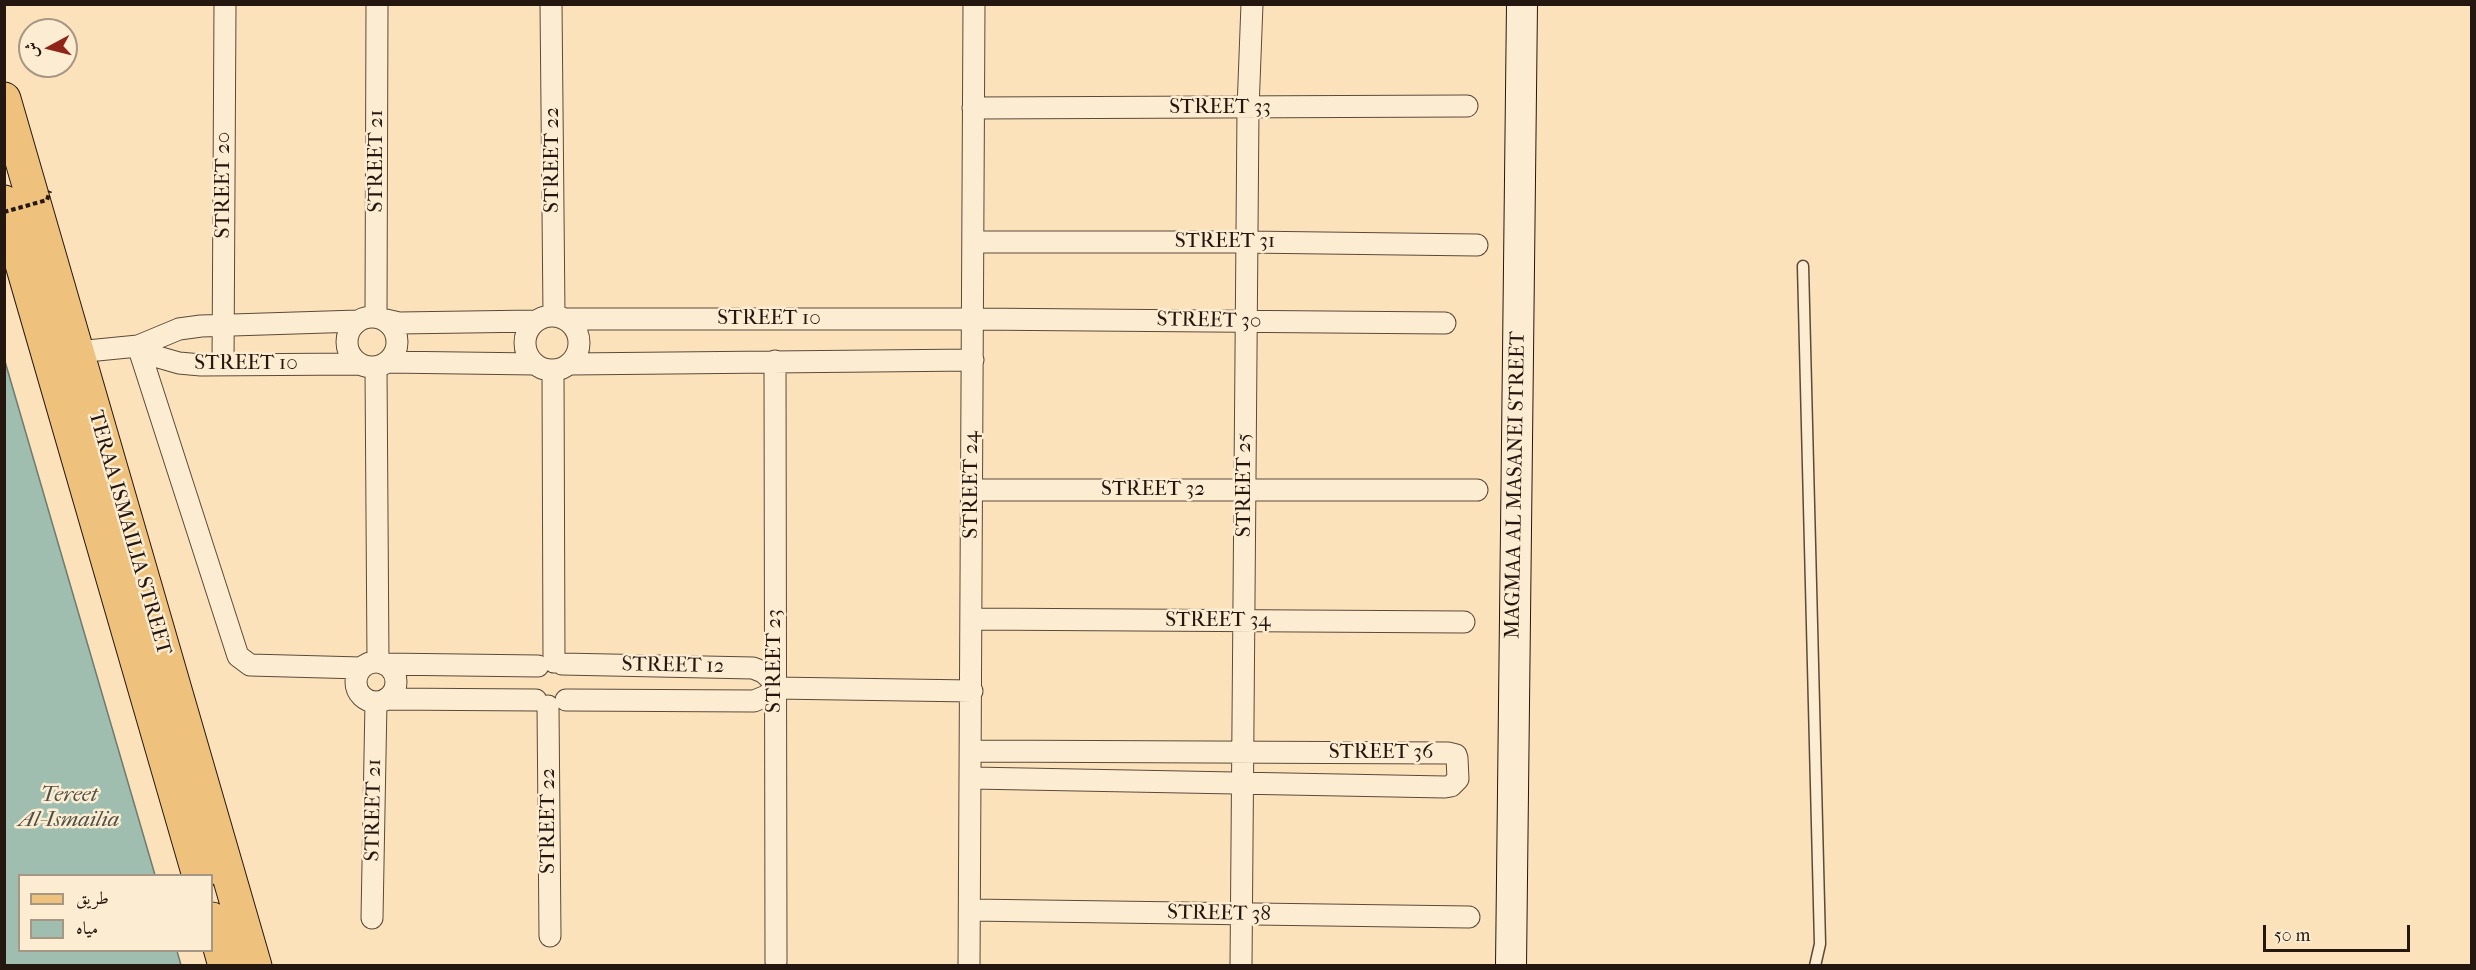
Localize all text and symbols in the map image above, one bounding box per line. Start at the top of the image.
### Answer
north arrow [18,18,78,78]
text: ش [21,41,42,59]
street label: STREET 33 [1169,95,1271,121]
street label: STREET 22 [540,107,566,213]
street label: STREET 21 [364,110,390,212]
street label: STREET 20 [211,132,237,238]
street label: STREET 31 [1175,229,1275,255]
street label: STREET 10 [717,306,821,332]
street label: STREET 30 [1156,307,1262,335]
street label: MAGMAA AL MASANEI STREET [1501,331,1531,639]
street label: STREET 10 [194,351,298,377]
street label: TERAA ISMAILIA STREET [82,408,176,658]
street label: STREET 24 [959,431,985,539]
street label: STREET 25 [1232,433,1258,537]
street label: STREET 32 [1101,477,1205,503]
street label: STREET 34 [1165,608,1271,634]
street label: STREET 23 [762,609,788,713]
street label: STREET 12 [621,653,725,679]
street label: STREET 36 [1329,740,1433,766]
street label: STREET 21 [361,758,387,862]
street label: STREET 22 [536,768,562,874]
water label: Tereet Al-Ismailia [19,783,119,834]
legend [18,874,213,952]
text: طريق [76,888,109,909]
street label: STREET 38 [1167,900,1271,928]
scale bar [2266,913,2413,951]
text: مياه [76,918,98,939]
text: 50 m [2274,925,2310,946]

